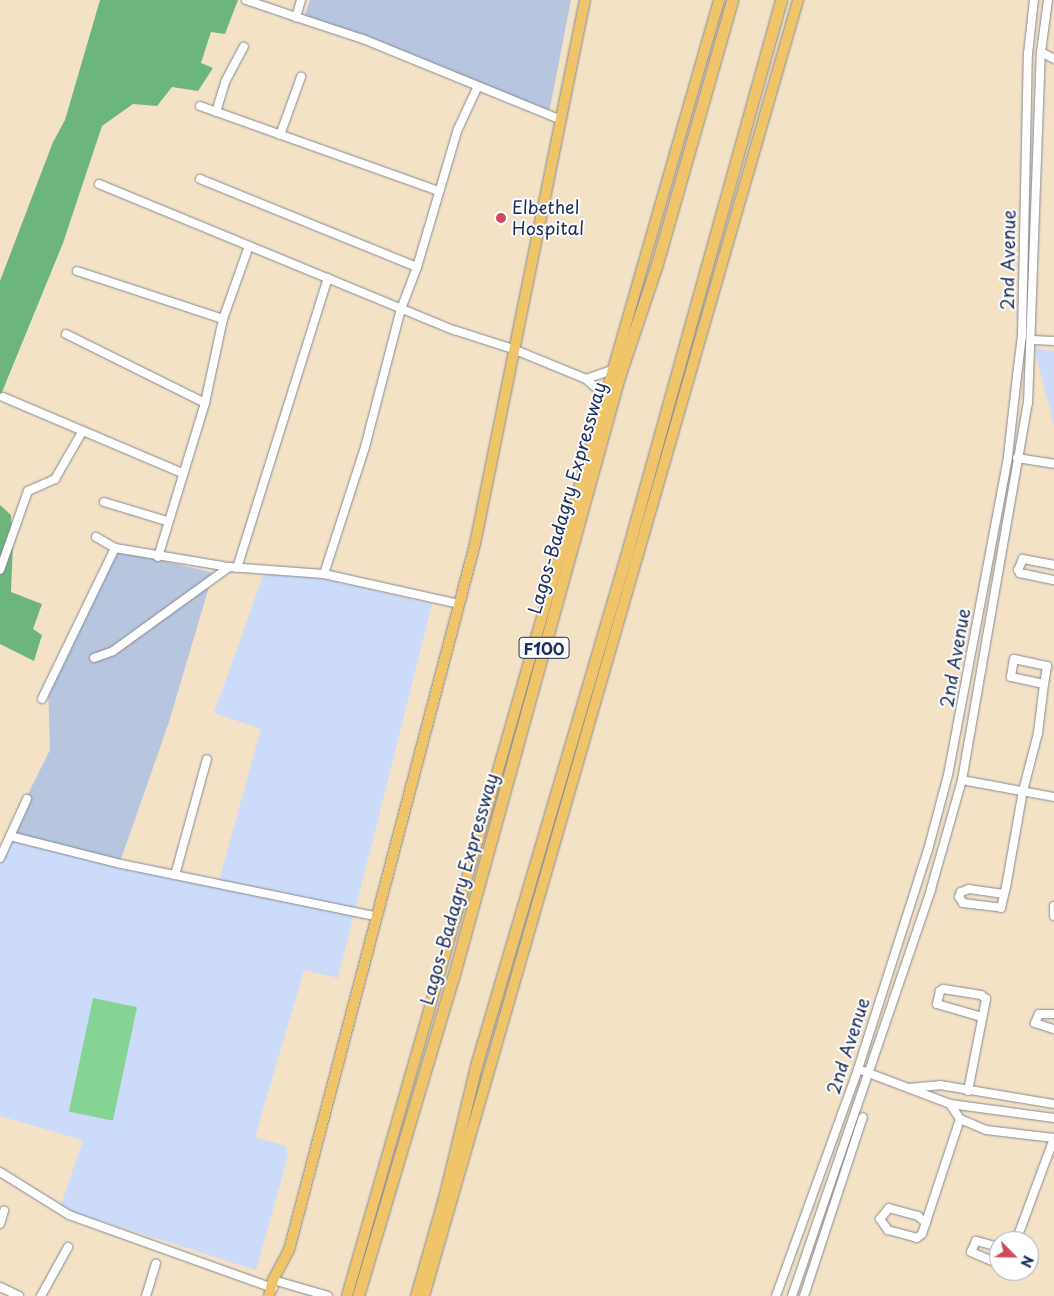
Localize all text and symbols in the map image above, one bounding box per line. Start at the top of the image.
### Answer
place label: Elbethel Hospital [512,197,584,240]
street label: 2nd Avenue [996,209,1020,311]
marker: Elbethel Hospital [494,211,508,225]
street label: Lagos-Badagry Expressway [524,380,610,616]
street label: 2nd Avenue [936,606,974,710]
road number: F100 [518,634,570,661]
street label: Lagos-Badagry Expressway [416,771,502,1007]
street label: 2nd Avenue [822,994,874,1098]
north arrow [989,1231,1039,1281]
text: N [1016,1252,1039,1271]

